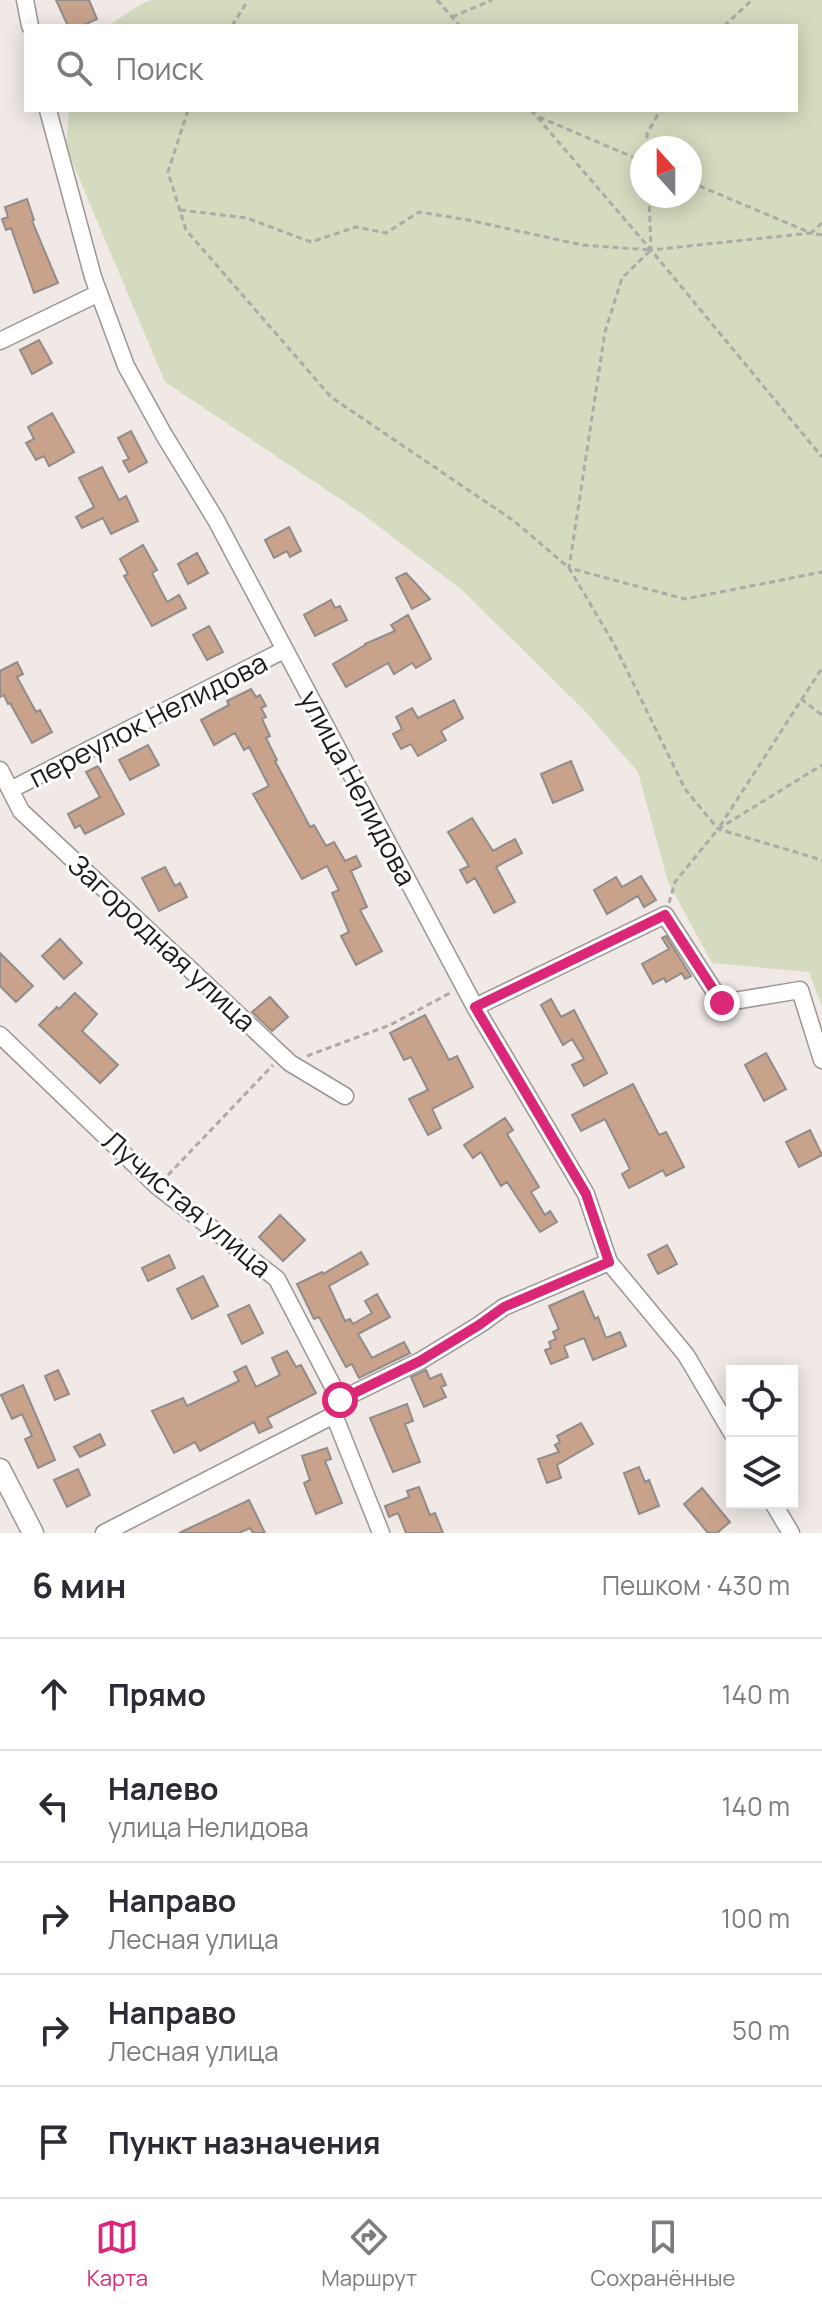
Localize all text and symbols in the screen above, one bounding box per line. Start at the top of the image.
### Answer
search box [24,24,798,112]
icon: search [52,46,96,90]
text: Поиск [116,48,203,89]
north arrow [630,136,702,208]
street label: переулок Нелидова [22,643,273,796]
street label: улица Нелидова [291,683,426,892]
street label: Загородная улица [61,845,265,1039]
route end [704,985,740,1021]
street label: Лучистая улица [95,1121,280,1285]
map controls [726,1365,798,1509]
button: locate [726,1365,798,1437]
route start [322,1382,358,1418]
button: layers [726,1437,798,1509]
text: 6 мин [32,1562,126,1608]
text: Пешком · 430 m [602,1567,790,1603]
icon: ahead [32,1672,76,1716]
text: Прямо [108,1674,206,1715]
text: 140 m [721,1676,790,1712]
text: Налево [108,1768,218,1809]
icon: left [32,1784,76,1828]
text: 140 m [721,1788,790,1824]
text: улица Нелидова [108,1809,309,1845]
text: Направо [108,1880,236,1921]
icon: right [32,1896,76,1940]
text: 100 m [721,1900,790,1936]
text: Лесная улица [108,1921,279,1957]
text: Направо [108,1992,236,2033]
icon: right [32,2008,76,2052]
text: 50 m [732,2012,790,2048]
text: Лесная улица [108,2033,279,2069]
icon: arrive [32,2120,76,2164]
text: Пункт назначения [108,2122,381,2163]
tab: Карта [87,2215,148,2293]
tab: Маршрут [321,2215,417,2293]
tab: Сохранённые [590,2215,735,2293]

